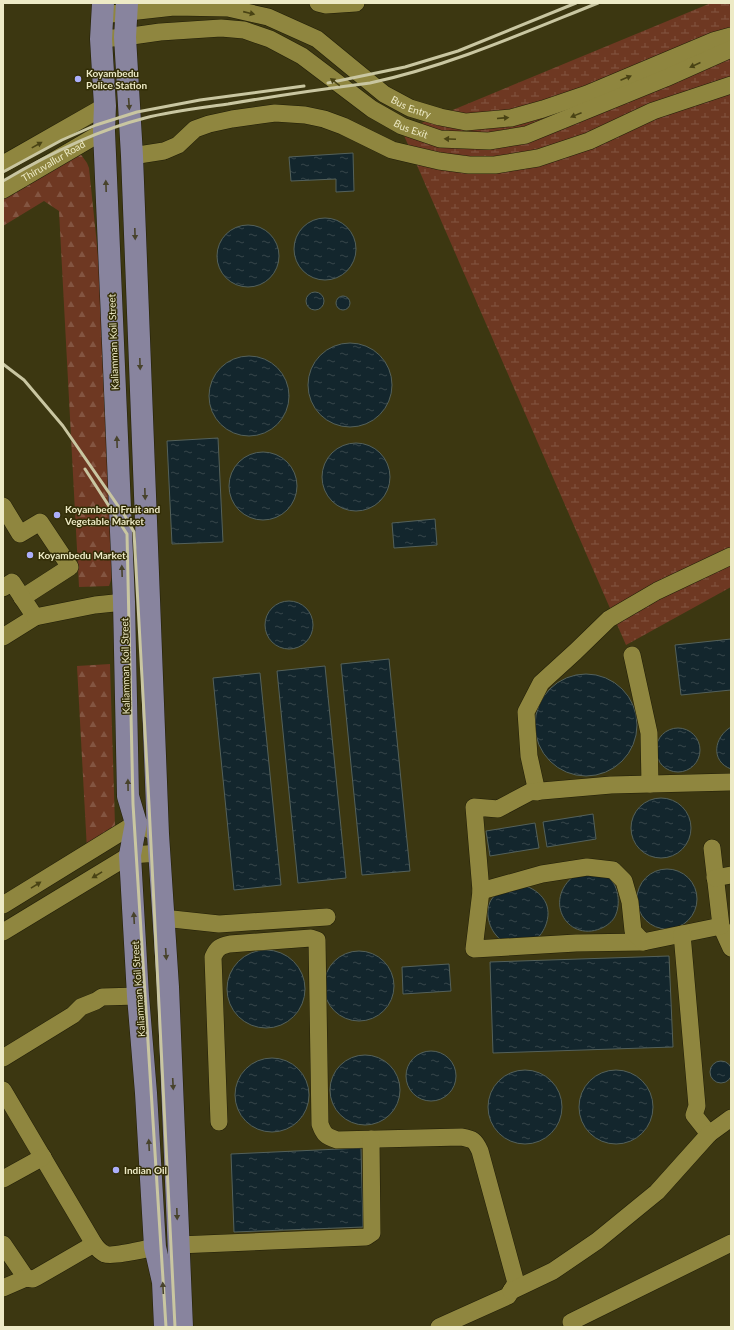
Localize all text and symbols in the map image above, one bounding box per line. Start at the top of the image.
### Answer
one-way arrow [243,10,255,16]
one-way arrow [690,62,701,68]
place label: Koyambedu Police Station [86,67,147,91]
marker: Koyambedu Police Station [73,74,83,84]
one-way arrow [620,74,632,80]
one-way arrow [330,78,341,86]
street label: Bus Entry [389,93,433,120]
one-way arrow [126,98,133,110]
one-way arrow [569,113,581,119]
one-way arrow [497,115,509,122]
street label: Bus Exit [392,117,430,141]
one-way arrow [443,136,456,142]
street label: Thiruvallur Road [19,137,87,184]
one-way arrow [31,141,43,148]
one-way arrow [103,179,109,192]
one-way arrow [132,228,138,241]
street label: Kaliamman Koil Street [105,293,121,390]
one-way arrow [137,358,144,370]
one-way arrow [114,435,120,448]
one-way arrow [142,488,149,500]
place label: Koyambedu Fruit and Vegetable Market [64,503,160,527]
marker: Koyambedu Fruit and Vegetable Market [52,510,62,520]
place label: Koyambedu Market [38,549,126,561]
marker: Koyambedu Market [25,550,35,560]
one-way arrow [119,565,126,577]
street label: Kaliamman Koil Street [118,617,132,714]
one-way arrow [125,778,131,791]
one-way arrow [91,872,103,879]
one-way arrow [30,881,42,888]
one-way arrow [130,912,137,924]
street label: Kaliamman Koil Street [129,940,147,1038]
one-way arrow [162,948,169,960]
one-way arrow [169,1078,176,1090]
one-way arrow [146,1138,152,1151]
place label: Indian Oil [124,1164,167,1176]
marker: Indian Oil [111,1165,121,1175]
one-way arrow [174,1208,180,1221]
one-way arrow [160,1282,167,1294]

